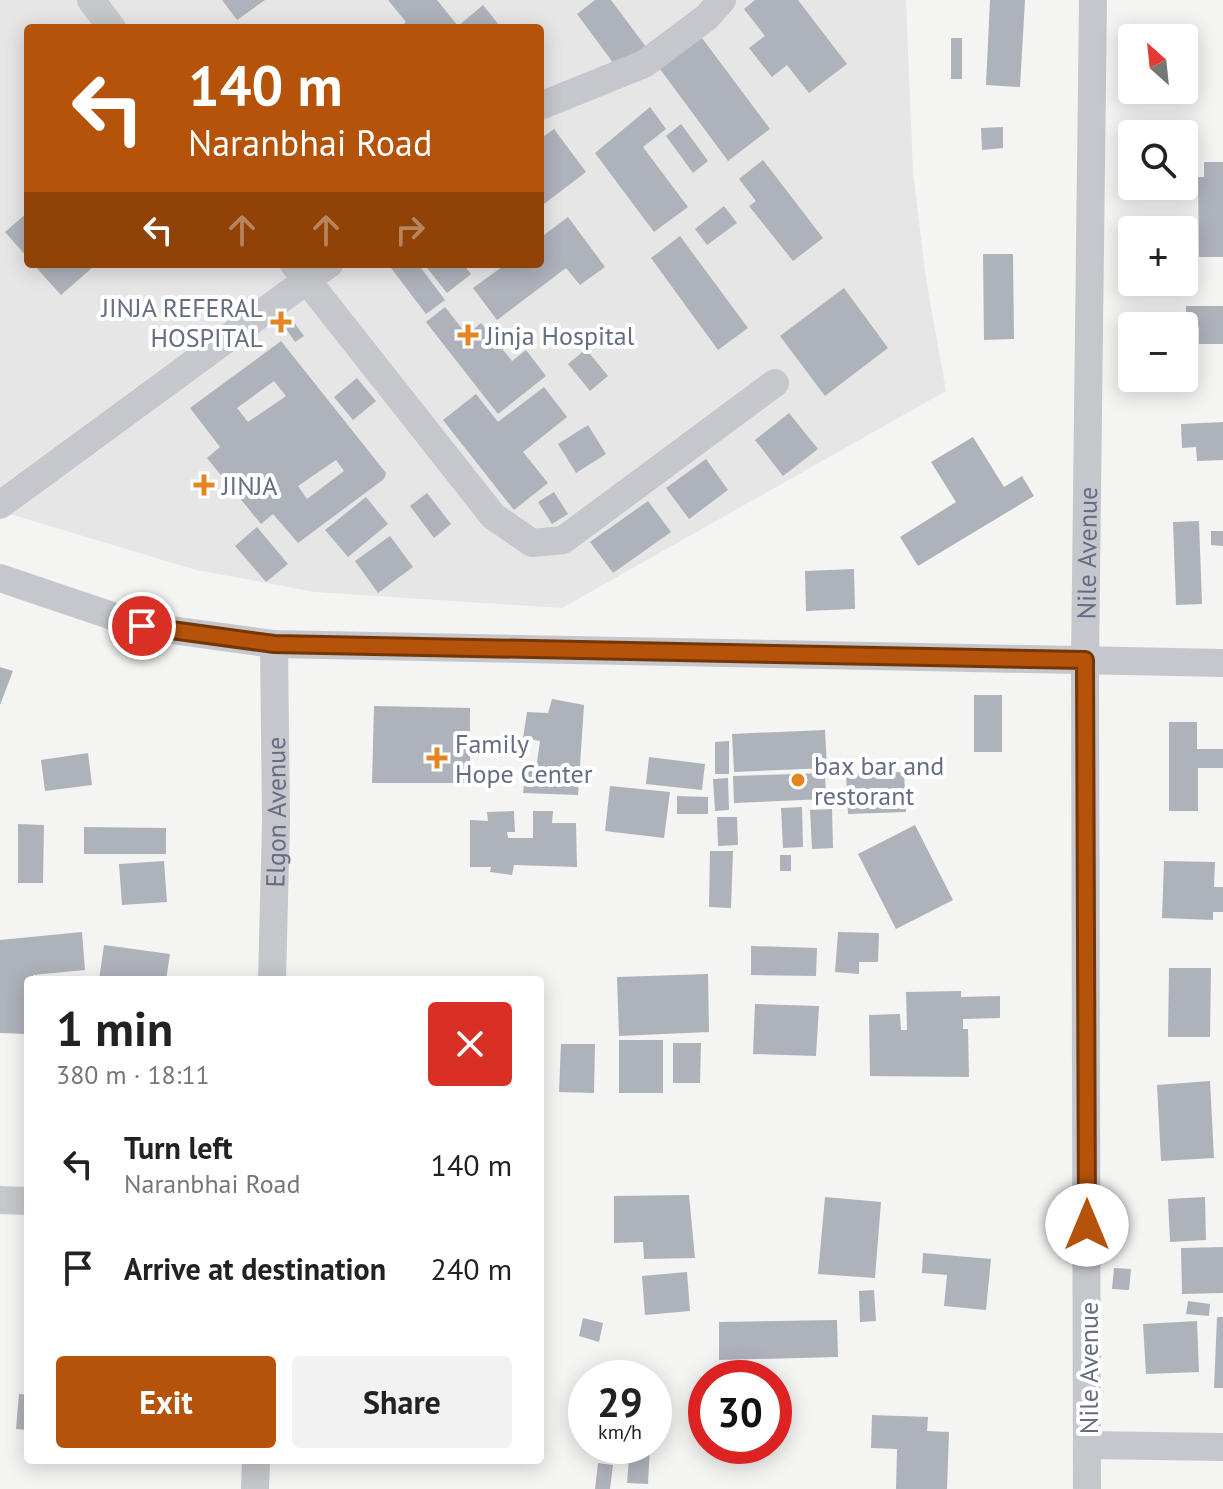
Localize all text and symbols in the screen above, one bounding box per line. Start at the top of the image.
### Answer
north arrow [1118,24,1198,104]
map controls [1118,24,1198,392]
text: 140 m [188,49,343,121]
icon: left [56,56,160,160]
text: Naranbhai Road [188,119,432,166]
button: search [1118,120,1198,200]
icon: left [136,208,180,252]
icon: ahead [220,208,264,252]
icon: ahead [304,208,348,252]
icon: right [388,208,432,252]
button: + [1118,216,1198,296]
place label: JINJA REFERAL HOSPITAL [100,291,263,354]
marker: JINJA REFERAL HOSPITAL [270,311,292,333]
button: − [1118,312,1198,392]
place label: Jinja Hospital [485,319,635,352]
marker: Jinja Hospital [457,324,479,346]
place label: JINJA [221,469,277,502]
marker: JINJA [193,474,215,496]
street label: Nile Avenue [1069,486,1104,620]
pin [108,592,176,660]
icon: arrive [120,604,164,648]
place label: Family Hope Center [455,727,593,790]
street label: Elgon Avenue [258,736,293,888]
marker: Family Hope Center [426,747,448,769]
place label: bax bar and restorant [814,749,944,812]
marker: bax bar and restorant [789,771,807,789]
text: 1 min [56,997,173,1059]
button: close [428,1002,512,1086]
text: 380 m · 18:11 [56,1058,210,1091]
text: Turn left [124,1128,232,1167]
icon: left [56,1142,100,1186]
text: 140 m [431,1145,512,1184]
text: Naranbhai Road [124,1167,300,1200]
position arrow [1045,1183,1129,1267]
icon: arrive [56,1246,100,1290]
text: Arrive at destination [124,1249,386,1288]
text: 240 m [431,1249,512,1288]
street label: Nile Avenue [1072,1302,1105,1434]
button: Exit [56,1356,276,1448]
button: Share [292,1356,512,1448]
speed limit sign: 30 [688,1360,792,1464]
text: 29 [597,1376,643,1428]
text: km/h [598,1419,642,1445]

